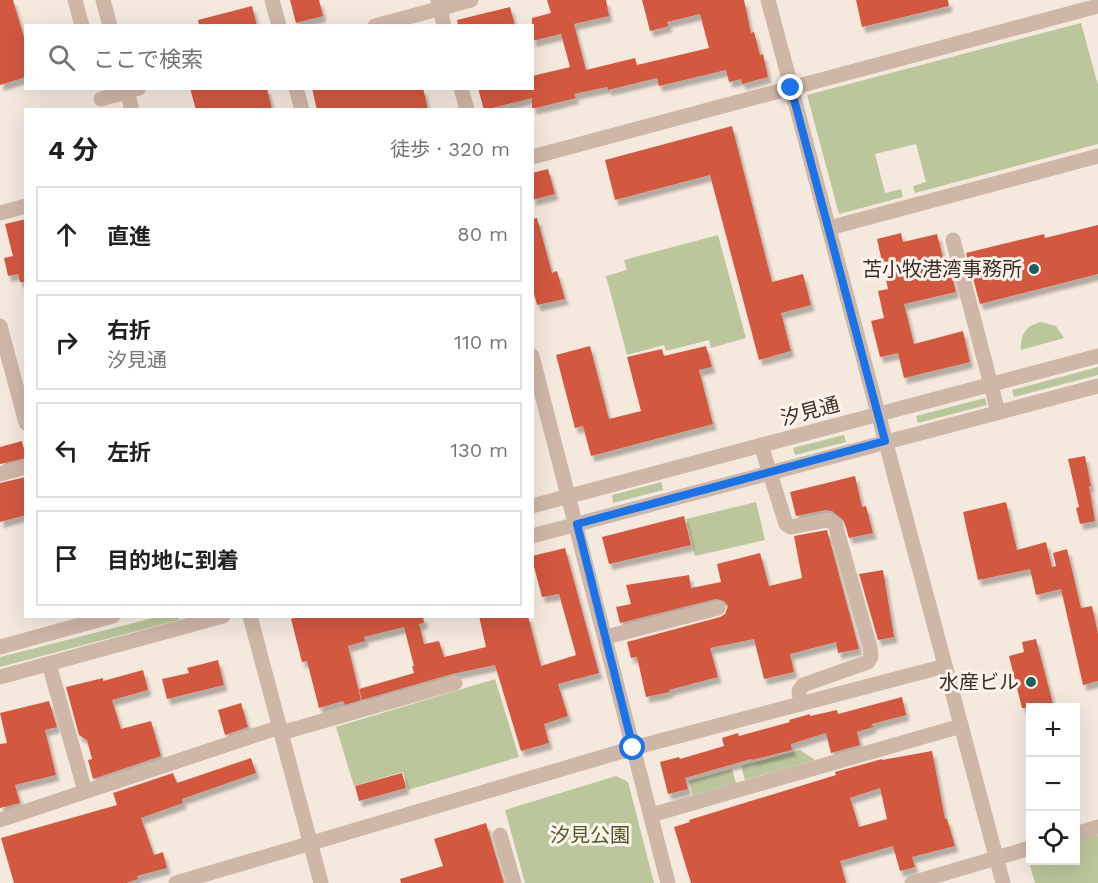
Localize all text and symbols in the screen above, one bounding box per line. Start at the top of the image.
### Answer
search box [24,24,534,90]
icon: search [45,41,78,74]
text: ここで検索 [93,47,203,72]
route end [777,74,803,100]
text: 4 分 [48,135,98,165]
text: 徒歩 · 320 m [390,137,510,161]
icon: ahead [50,218,83,251]
text: 80 m [457,222,508,246]
text: 直進 [107,224,151,249]
place label: 苫小牧港湾事務所 [862,257,1022,281]
marker: 苫小牧港湾事務所 [1027,262,1041,276]
text: 右折 [107,318,151,343]
icon: right [50,326,83,359]
text: 110 m [454,330,508,354]
text: 汐見通 [107,348,167,372]
street label: 汐見通 [778,392,842,430]
icon: left [50,434,83,467]
text: 130 m [450,438,508,462]
text: 左折 [107,440,151,465]
icon: arrive [50,542,83,575]
text: 目的地に到着 [107,548,239,573]
place label: 水産ビル [939,670,1019,694]
marker: 水産ビル [1024,675,1038,689]
map controls [1026,703,1080,865]
button: + [1026,703,1080,757]
route start [619,734,645,760]
button: − [1026,757,1080,811]
button: locate [1026,811,1080,865]
park label: 汐見公園 [550,823,630,847]

